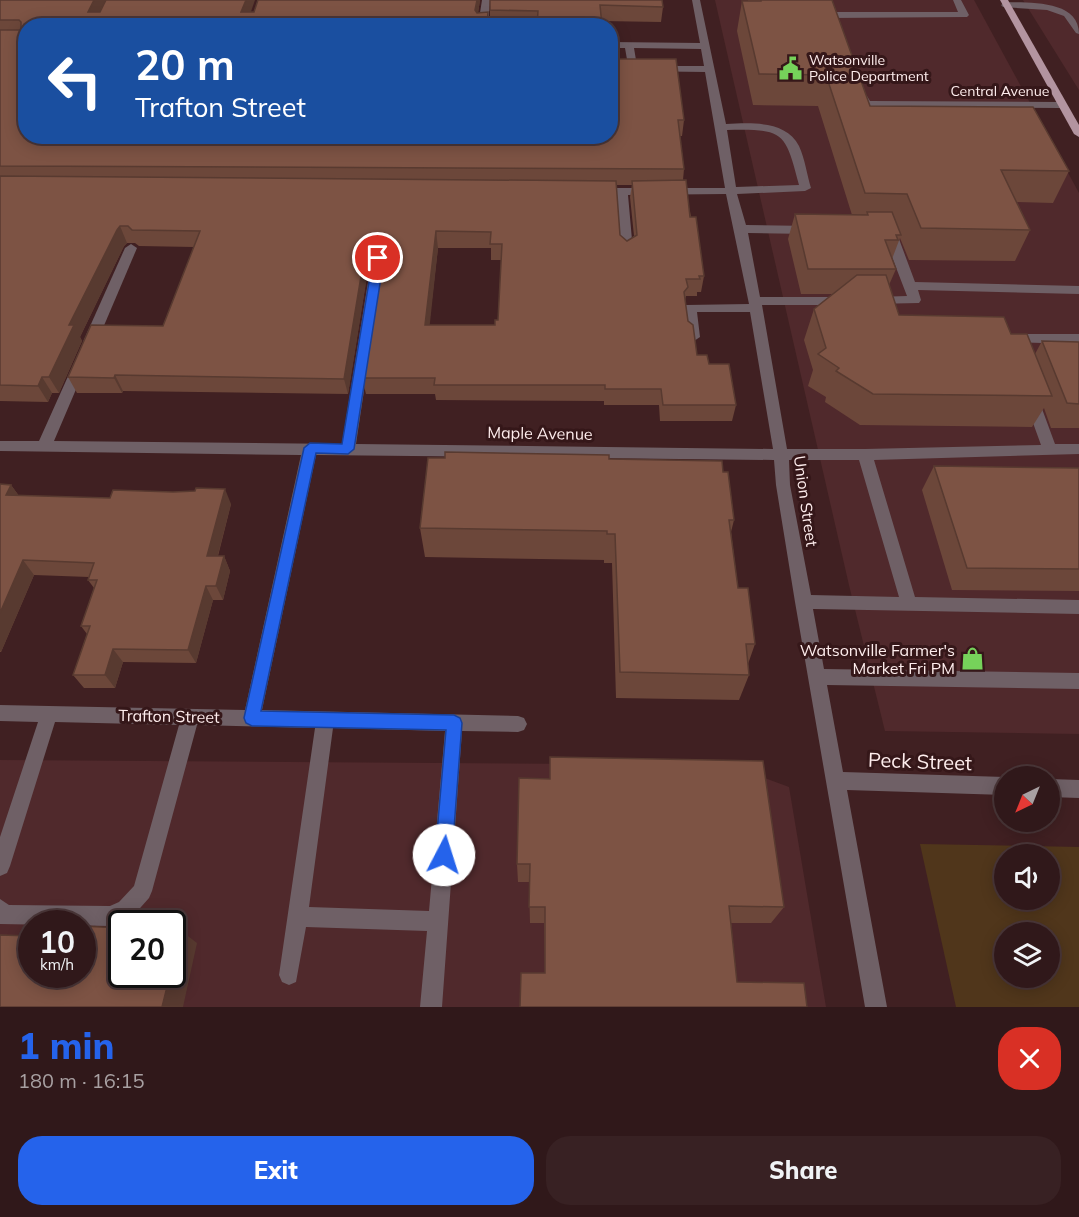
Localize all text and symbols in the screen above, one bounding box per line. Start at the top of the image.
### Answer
text: 20 m [135,38,235,91]
icon: left [36,42,114,120]
place label: Watsonville Police Department [809,51,929,85]
public building icon: Watsonville Police Department [778,55,804,81]
street label: Central Avenue [951,82,1049,100]
text: Trafton Street [135,90,306,124]
pin [352,232,403,283]
icon: arrive [361,241,394,274]
street label: Maple Avenue [487,422,593,444]
street label: Union Street [790,454,822,548]
place label: Watsonville Farmer's Market Fri PM [800,640,955,678]
shop icon: Watsonville Farmer's Market Fri PM [960,646,986,672]
street label: Trafton Street [118,705,220,727]
street label: Peck Street [868,747,972,775]
north arrow [994,766,1060,832]
map controls [994,766,1060,988]
position arrow [412,823,476,887]
button: sound [994,844,1060,910]
speed limit sign: 20 [108,910,186,988]
button: layers [994,922,1060,988]
text: 10 [39,923,75,961]
text: km/h [40,955,74,974]
text: 1 min [18,1023,114,1068]
button: close [998,1027,1061,1090]
text: 180 m · 16:15 [18,1068,144,1093]
button: Exit [18,1136,534,1205]
button: Share [546,1136,1061,1205]

